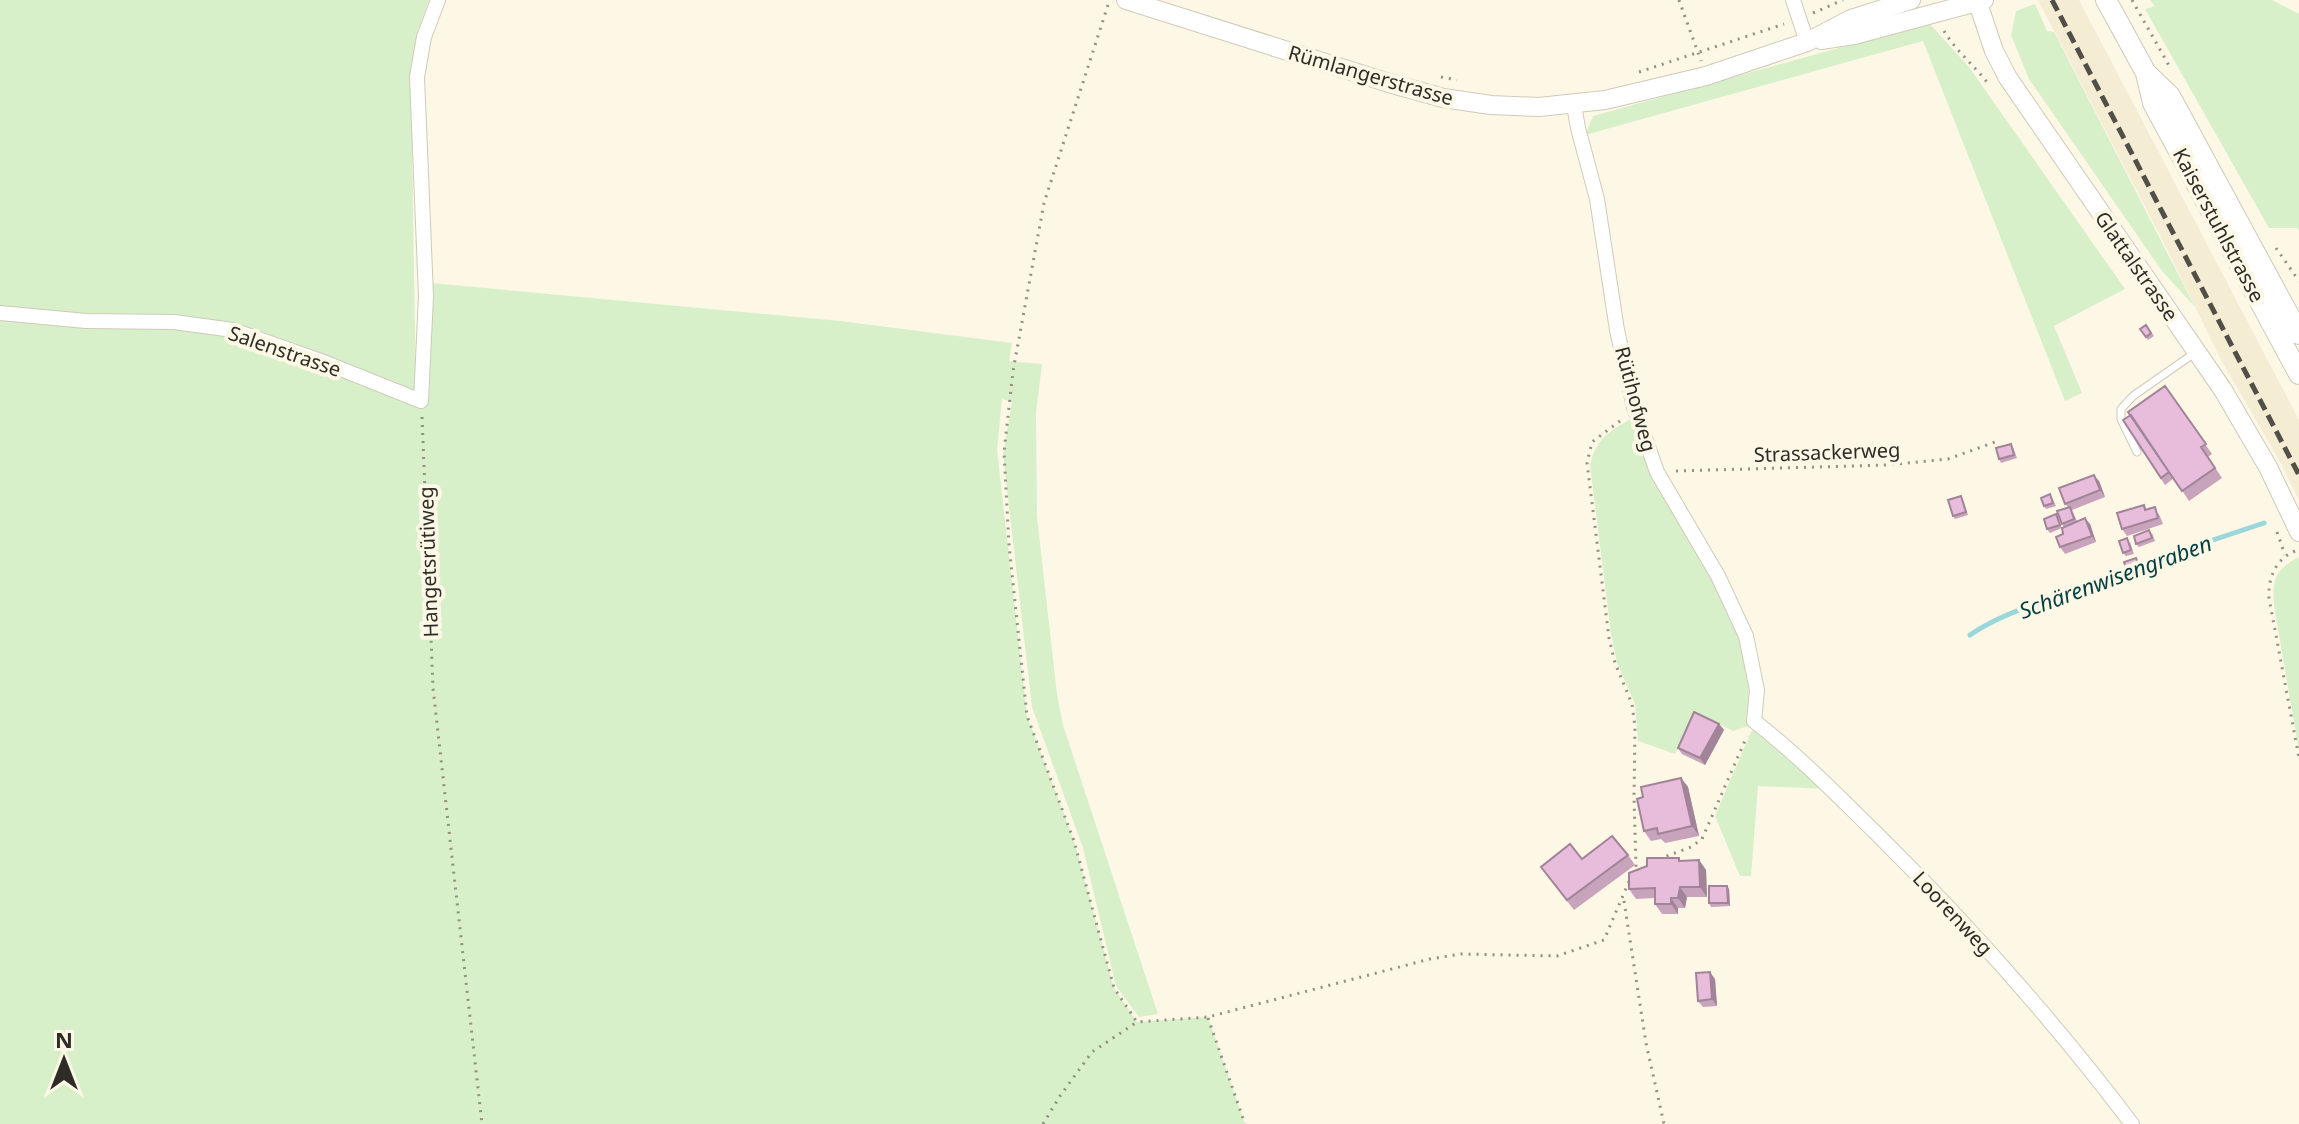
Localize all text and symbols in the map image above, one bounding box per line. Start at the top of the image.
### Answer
street label: Rümlangerstrasse [1285,39,1457,111]
street label: Kaiserstuhlstrasse [2167,143,2271,307]
street label: Glattalstrasse [2089,206,2185,326]
street label: Salenstrasse [225,319,345,383]
street label: Rütihofweg [1609,343,1663,455]
street label: Strassackerweg [1753,436,1901,468]
street label: Hangetsrütiweg [412,486,444,638]
water label: Schärenwisengraben [2014,527,2216,625]
street label: Loorenweg [1907,865,1999,961]
north arrow [24,1020,104,1100]
text: N [55,1024,73,1054]

